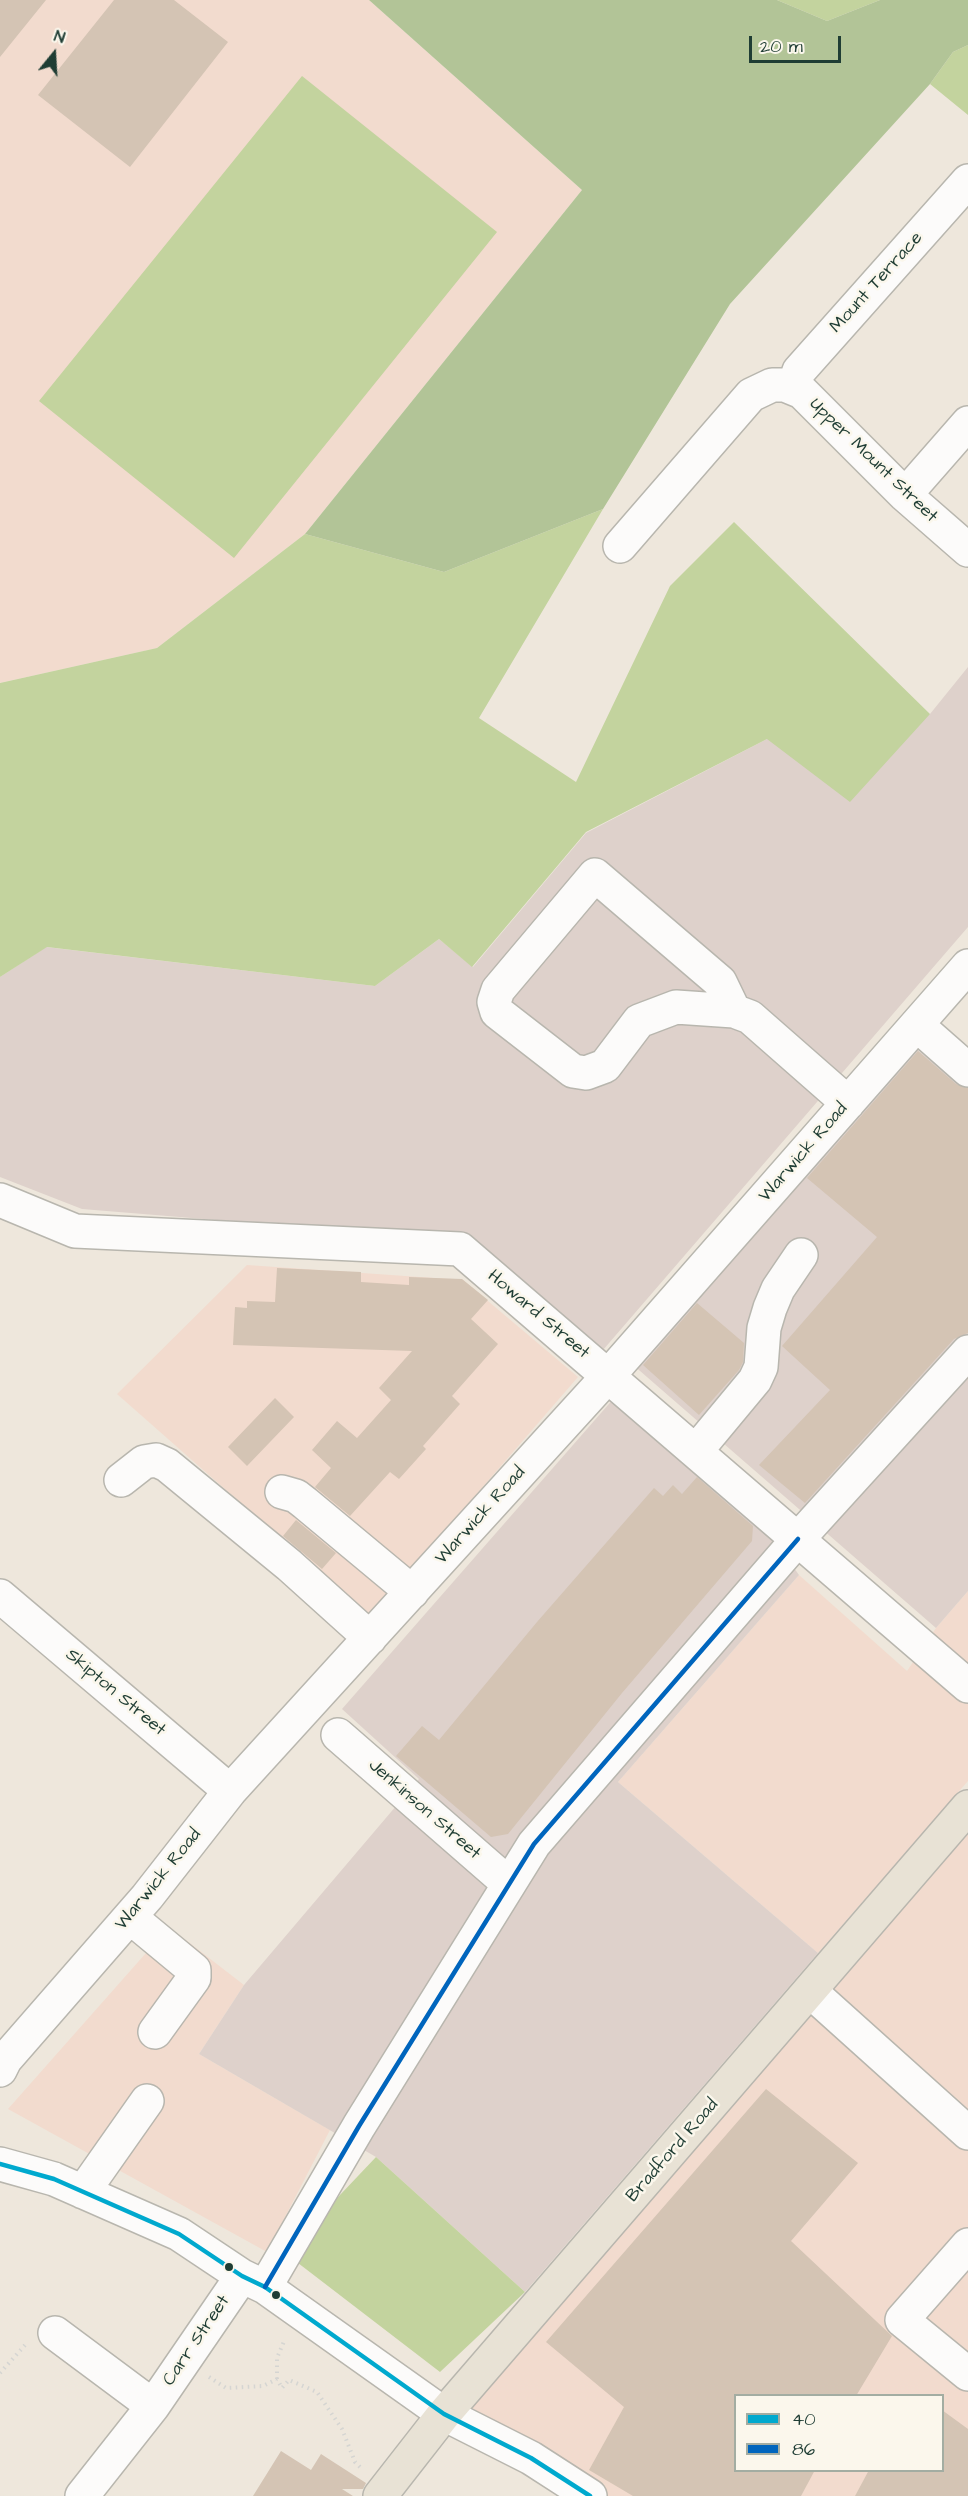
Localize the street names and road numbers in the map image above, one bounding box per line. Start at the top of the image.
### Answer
street label: Mount Terrace [826,228,928,338]
street label: Upper Mount Street [804,394,942,528]
street label: Warwick Road [755,1099,853,1207]
street label: Howard Street [483,1266,593,1364]
street label: Warwick Road [431,1463,531,1569]
street label: Skipton Street [60,1645,170,1741]
street label: Jenkinson Street [363,1755,485,1865]
street label: Warwick Road [111,1825,207,1935]
street label: Bradford Road [622,2095,724,2207]
street label: Carr Street [159,2292,235,2390]

